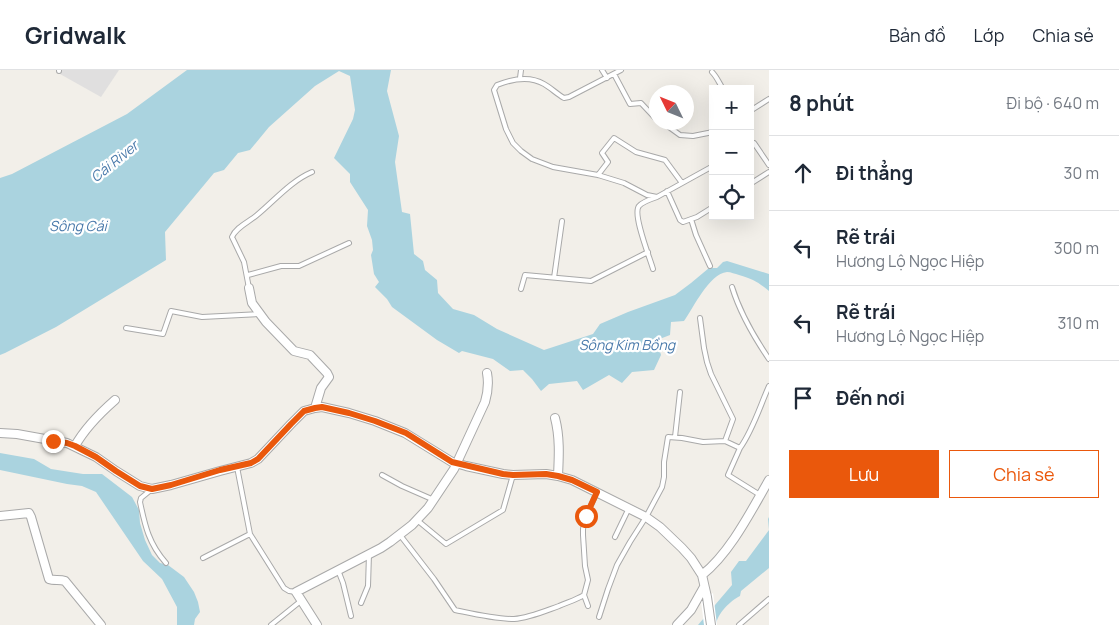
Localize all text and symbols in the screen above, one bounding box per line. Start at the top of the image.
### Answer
text: Gridwalk [25,18,126,51]
text: Bản đồ [889,23,946,47]
text: Lớp [974,23,1004,47]
text: Chia sẻ [1032,23,1094,47]
north arrow [649,85,694,130]
map controls [709,85,754,220]
button: + [709,85,754,130]
text: 8 phút [789,89,854,117]
text: Đi bộ · 640 m [1007,92,1099,114]
button: − [709,130,754,175]
water label: Cái River [86,135,143,186]
icon: ahead [789,159,817,187]
text: Đi thẳng [836,160,913,186]
text: 30 m [1064,162,1099,184]
button: locate [709,175,754,220]
water label: Sông Cái [49,216,108,235]
text: Rẽ trái [836,224,896,250]
icon: left [789,234,817,262]
text: 300 m [1054,237,1099,259]
text: Hương Lộ Ngọc Hiệp [836,250,984,272]
text: Rẽ trái [836,299,896,325]
icon: left [789,309,817,337]
text: 310 m [1057,312,1099,334]
text: Hương Lộ Ngọc Hiệp [836,325,984,347]
water label: Sông Kim Bồng [579,335,677,354]
icon: arrive [789,384,817,412]
text: Đến nơi [836,385,905,411]
route end [42,430,65,453]
button: Lưu [789,450,939,498]
button: Chia sẻ [949,450,1099,498]
route start [575,505,598,528]

